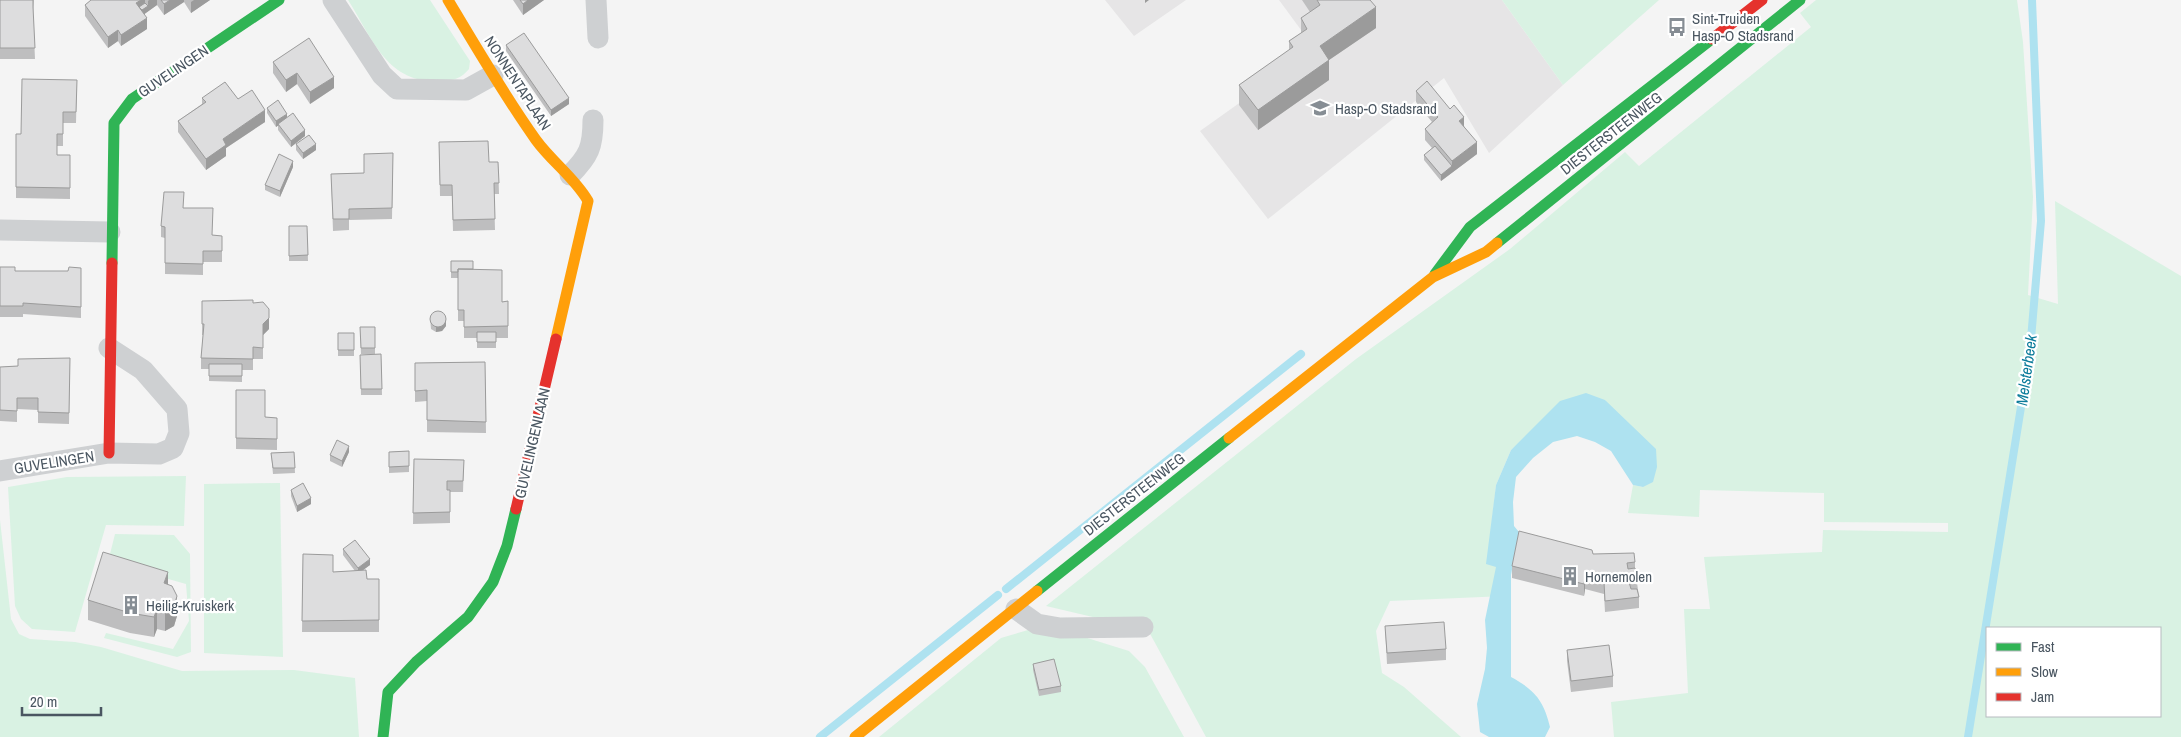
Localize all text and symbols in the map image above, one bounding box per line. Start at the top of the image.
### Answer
place label: Sint-Truiden Hasp-O Stadsrand [1692,8,1794,46]
bus stop icon: Sint-Truiden Hasp-O Stadsrand [1666,16,1688,38]
street label: NONNENTAPLAAN [480,32,556,134]
street label: GUVELINGEN [134,40,212,102]
street label: DIESTERSTEENWEG [1556,87,1666,179]
school or university icon: Hasp-O Stadsrand [1309,97,1331,119]
place label: Hasp-O Stadsrand [1335,98,1437,119]
water label: Melsterbeek [2010,333,2042,407]
street label: GUVELINGENLAAN [509,386,555,500]
street label: GUVELINGEN [13,445,95,479]
street label: DIESTERSTEENWEG [1079,448,1189,540]
building icon: Hornemolen [1559,565,1581,587]
place label: Hornemolen [1585,566,1652,587]
building icon: Heilig-Kruiskerk [120,594,142,616]
place label: Heilig-Kruiskerk [146,595,235,616]
legend [1986,627,2161,717]
text: Fast [2031,636,2055,657]
text: Slow [2031,661,2058,682]
scale bar [22,684,101,716]
text: Jam [2031,686,2054,707]
text: 20 m [30,691,57,712]

